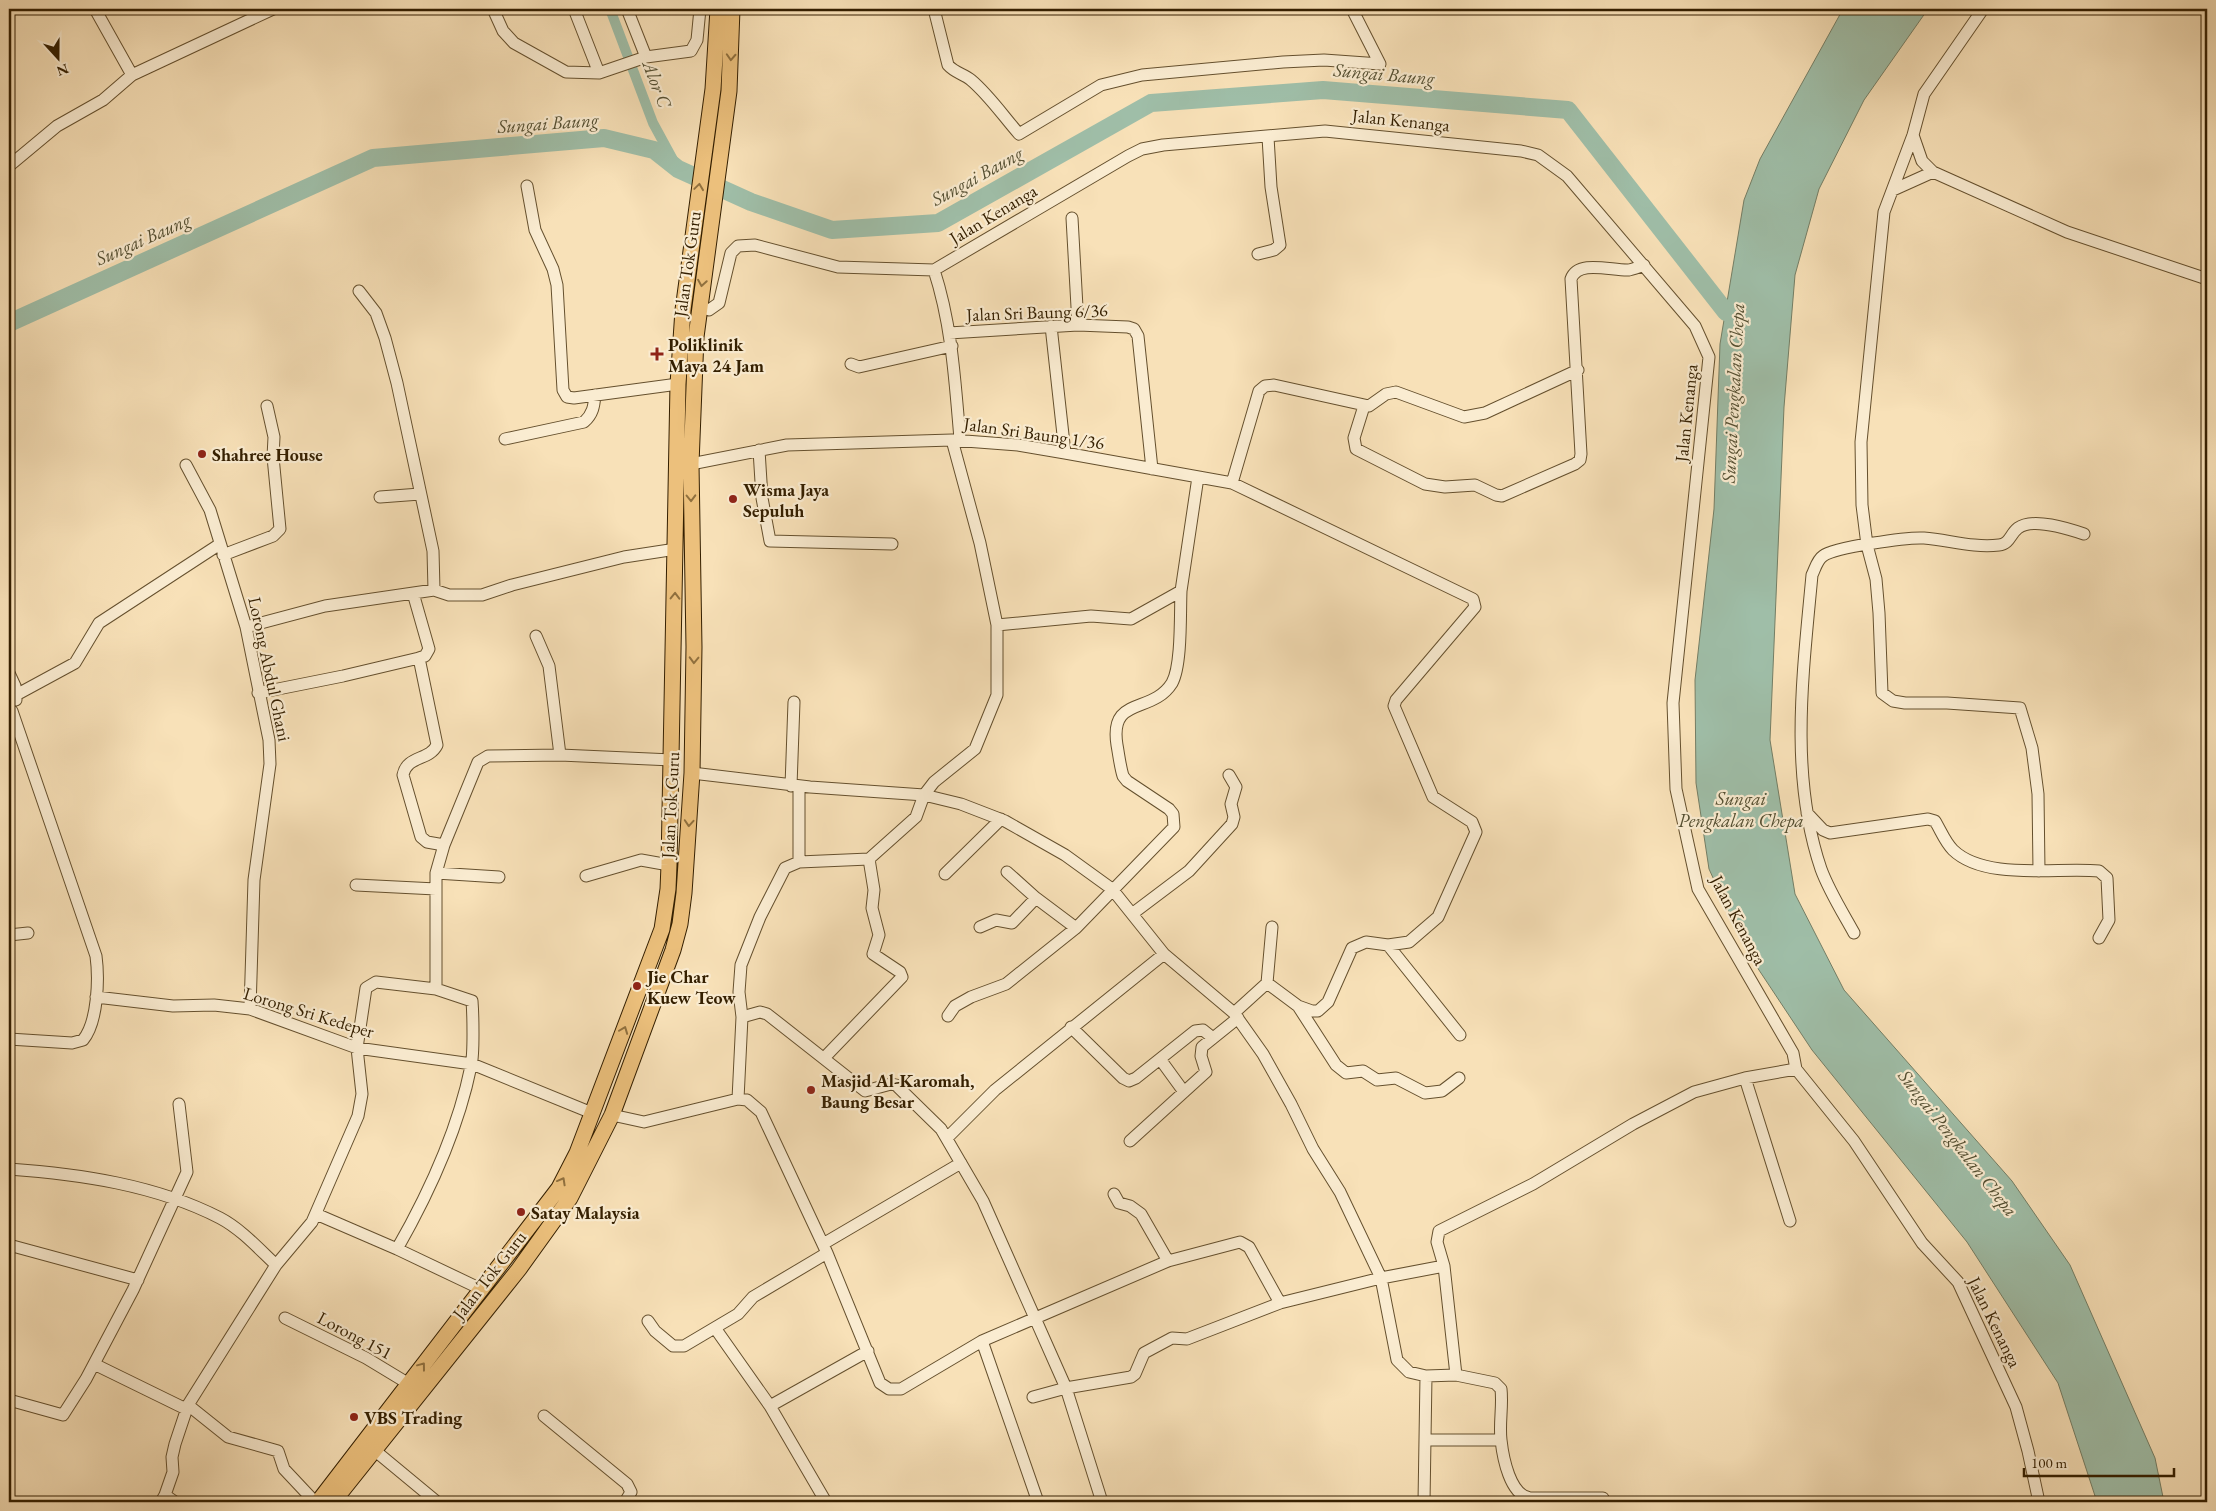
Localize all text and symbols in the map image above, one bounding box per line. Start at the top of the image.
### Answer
north arrow [32,32,82,82]
one-way arrow [726,54,737,62]
water label: Alor C [636,55,678,113]
water label: Sungai Baung [1331,57,1437,91]
text: N [54,60,71,81]
street label: Jalan Kenanga [1349,103,1452,137]
water label: Sungai Baung [496,107,601,139]
water label: Sungai Baung [926,140,1028,212]
street label: Jalan Kenanga [943,178,1042,250]
one-way arrow [694,183,704,191]
water label: Sungai Baung [91,207,195,271]
street label: Jalan Tok Guru [668,209,706,320]
one-way arrow [697,279,707,288]
street label: Jalan Sri Baung 6/36 [964,298,1108,326]
water label: Sungai Pengkalan Chepa [1716,302,1750,485]
place label: Poliklinik Maya 24 Jam [668,333,765,377]
marker: Poliklinik Maya 24 Jam [650,347,664,361]
street label: Jalan Kenanga [1669,362,1703,465]
street label: Jalan Sri Baung 1/36 [960,411,1106,454]
place label: Shahree House [212,443,323,466]
marker: Shahree House [196,448,208,460]
place label: Wisma Jaya Sepuluh [743,478,829,522]
marker: Wisma Jaya Sepuluh [727,493,739,505]
one-way arrow [686,494,696,502]
one-way arrow [670,591,680,599]
street label: Lorong Abdul Ghani [243,595,297,744]
one-way arrow [688,656,699,664]
street label: Jalan Tok Guru [656,751,684,861]
water label: Sungai Pengkalan Chepa [1678,786,1804,833]
one-way arrow [683,819,694,827]
street label: Jalan Kenanga [1705,869,1773,970]
place label: Jie Char Kuew Teow [645,965,736,1009]
marker: Jie Char Kuew Teow [631,980,643,992]
street label: Lorong Sri Kedeper [241,981,377,1043]
one-way arrow [618,1027,628,1035]
water label: Sungai Pengkalan Chepa [1892,1064,2023,1222]
place label: Masjid Al-Karomah, Baung Besar [821,1069,974,1113]
marker: Masjid Al-Karomah, Baung Besar [805,1084,817,1096]
one-way arrow [556,1177,566,1186]
place label: Satay Malaysia [531,1201,640,1224]
marker: Satay Malaysia [515,1206,527,1218]
street label: Jalan Tok Guru [446,1225,531,1326]
street label: Jalan Kenanga [1962,1271,2027,1372]
street label: Lorong 151 [314,1306,396,1364]
one-way arrow [417,1363,425,1372]
place label: VBS Trading [364,1406,463,1429]
marker: VBS Trading [348,1411,360,1423]
scale bar [2024,1446,2174,1478]
text: 100 m [2031,1453,2068,1472]

